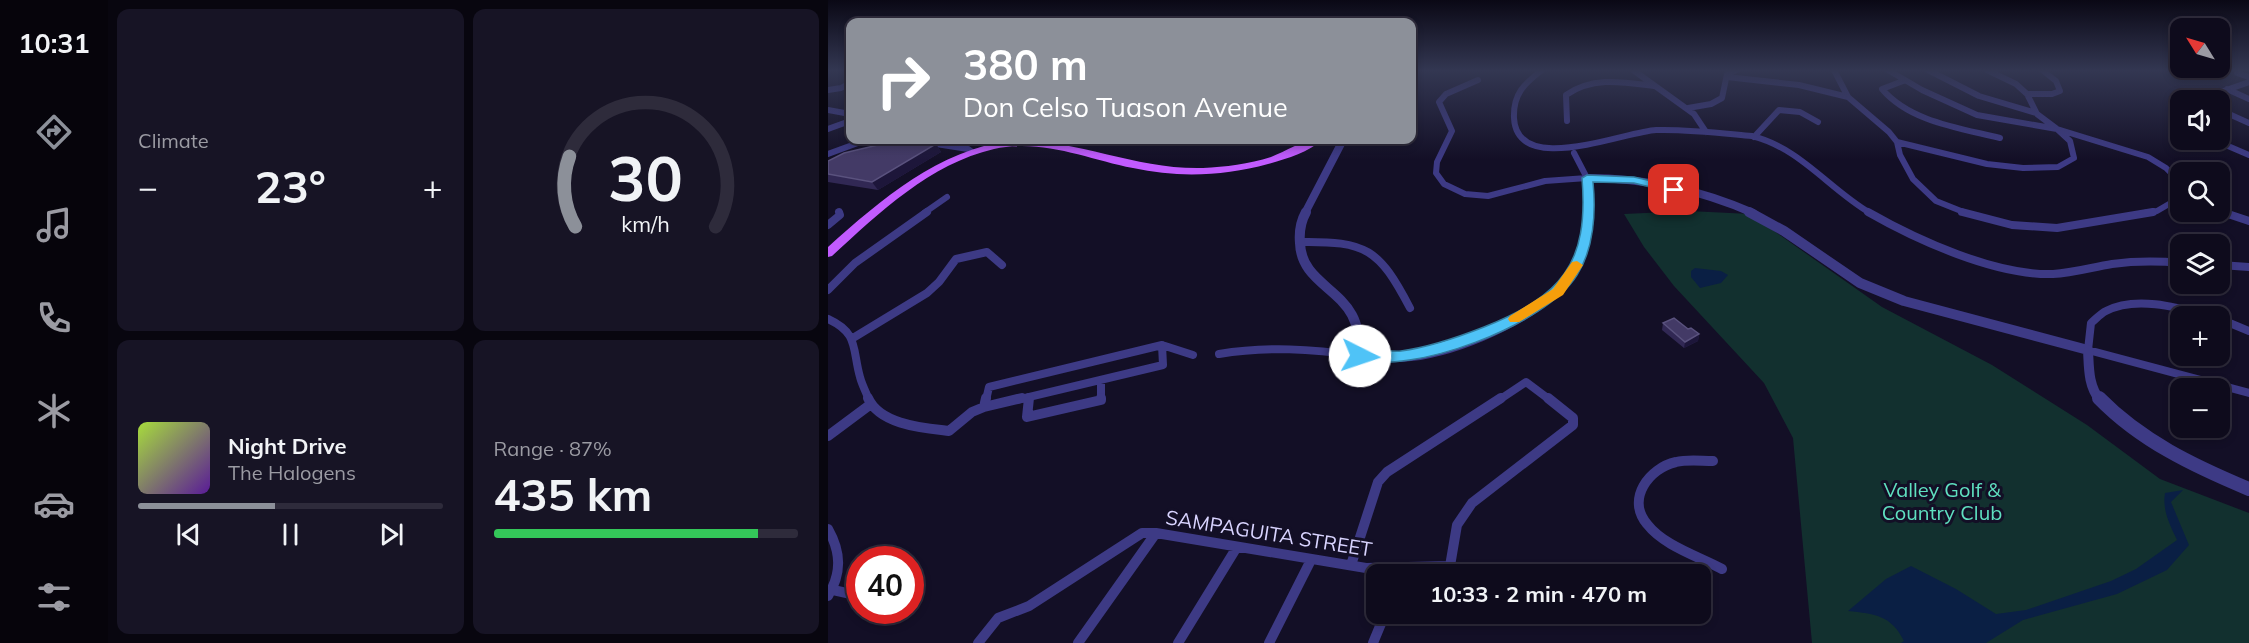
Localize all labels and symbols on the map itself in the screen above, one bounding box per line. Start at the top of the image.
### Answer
north arrow [2170,18,2230,78]
pin [1648,164,1699,215]
position arrow [1328,324,1392,388]
park label: Valley Golf & Country Club [1882,477,2002,525]
street label: SAMPAGUITA STREET [1164,504,1374,562]
speed limit sign: 40 [846,546,924,624]

